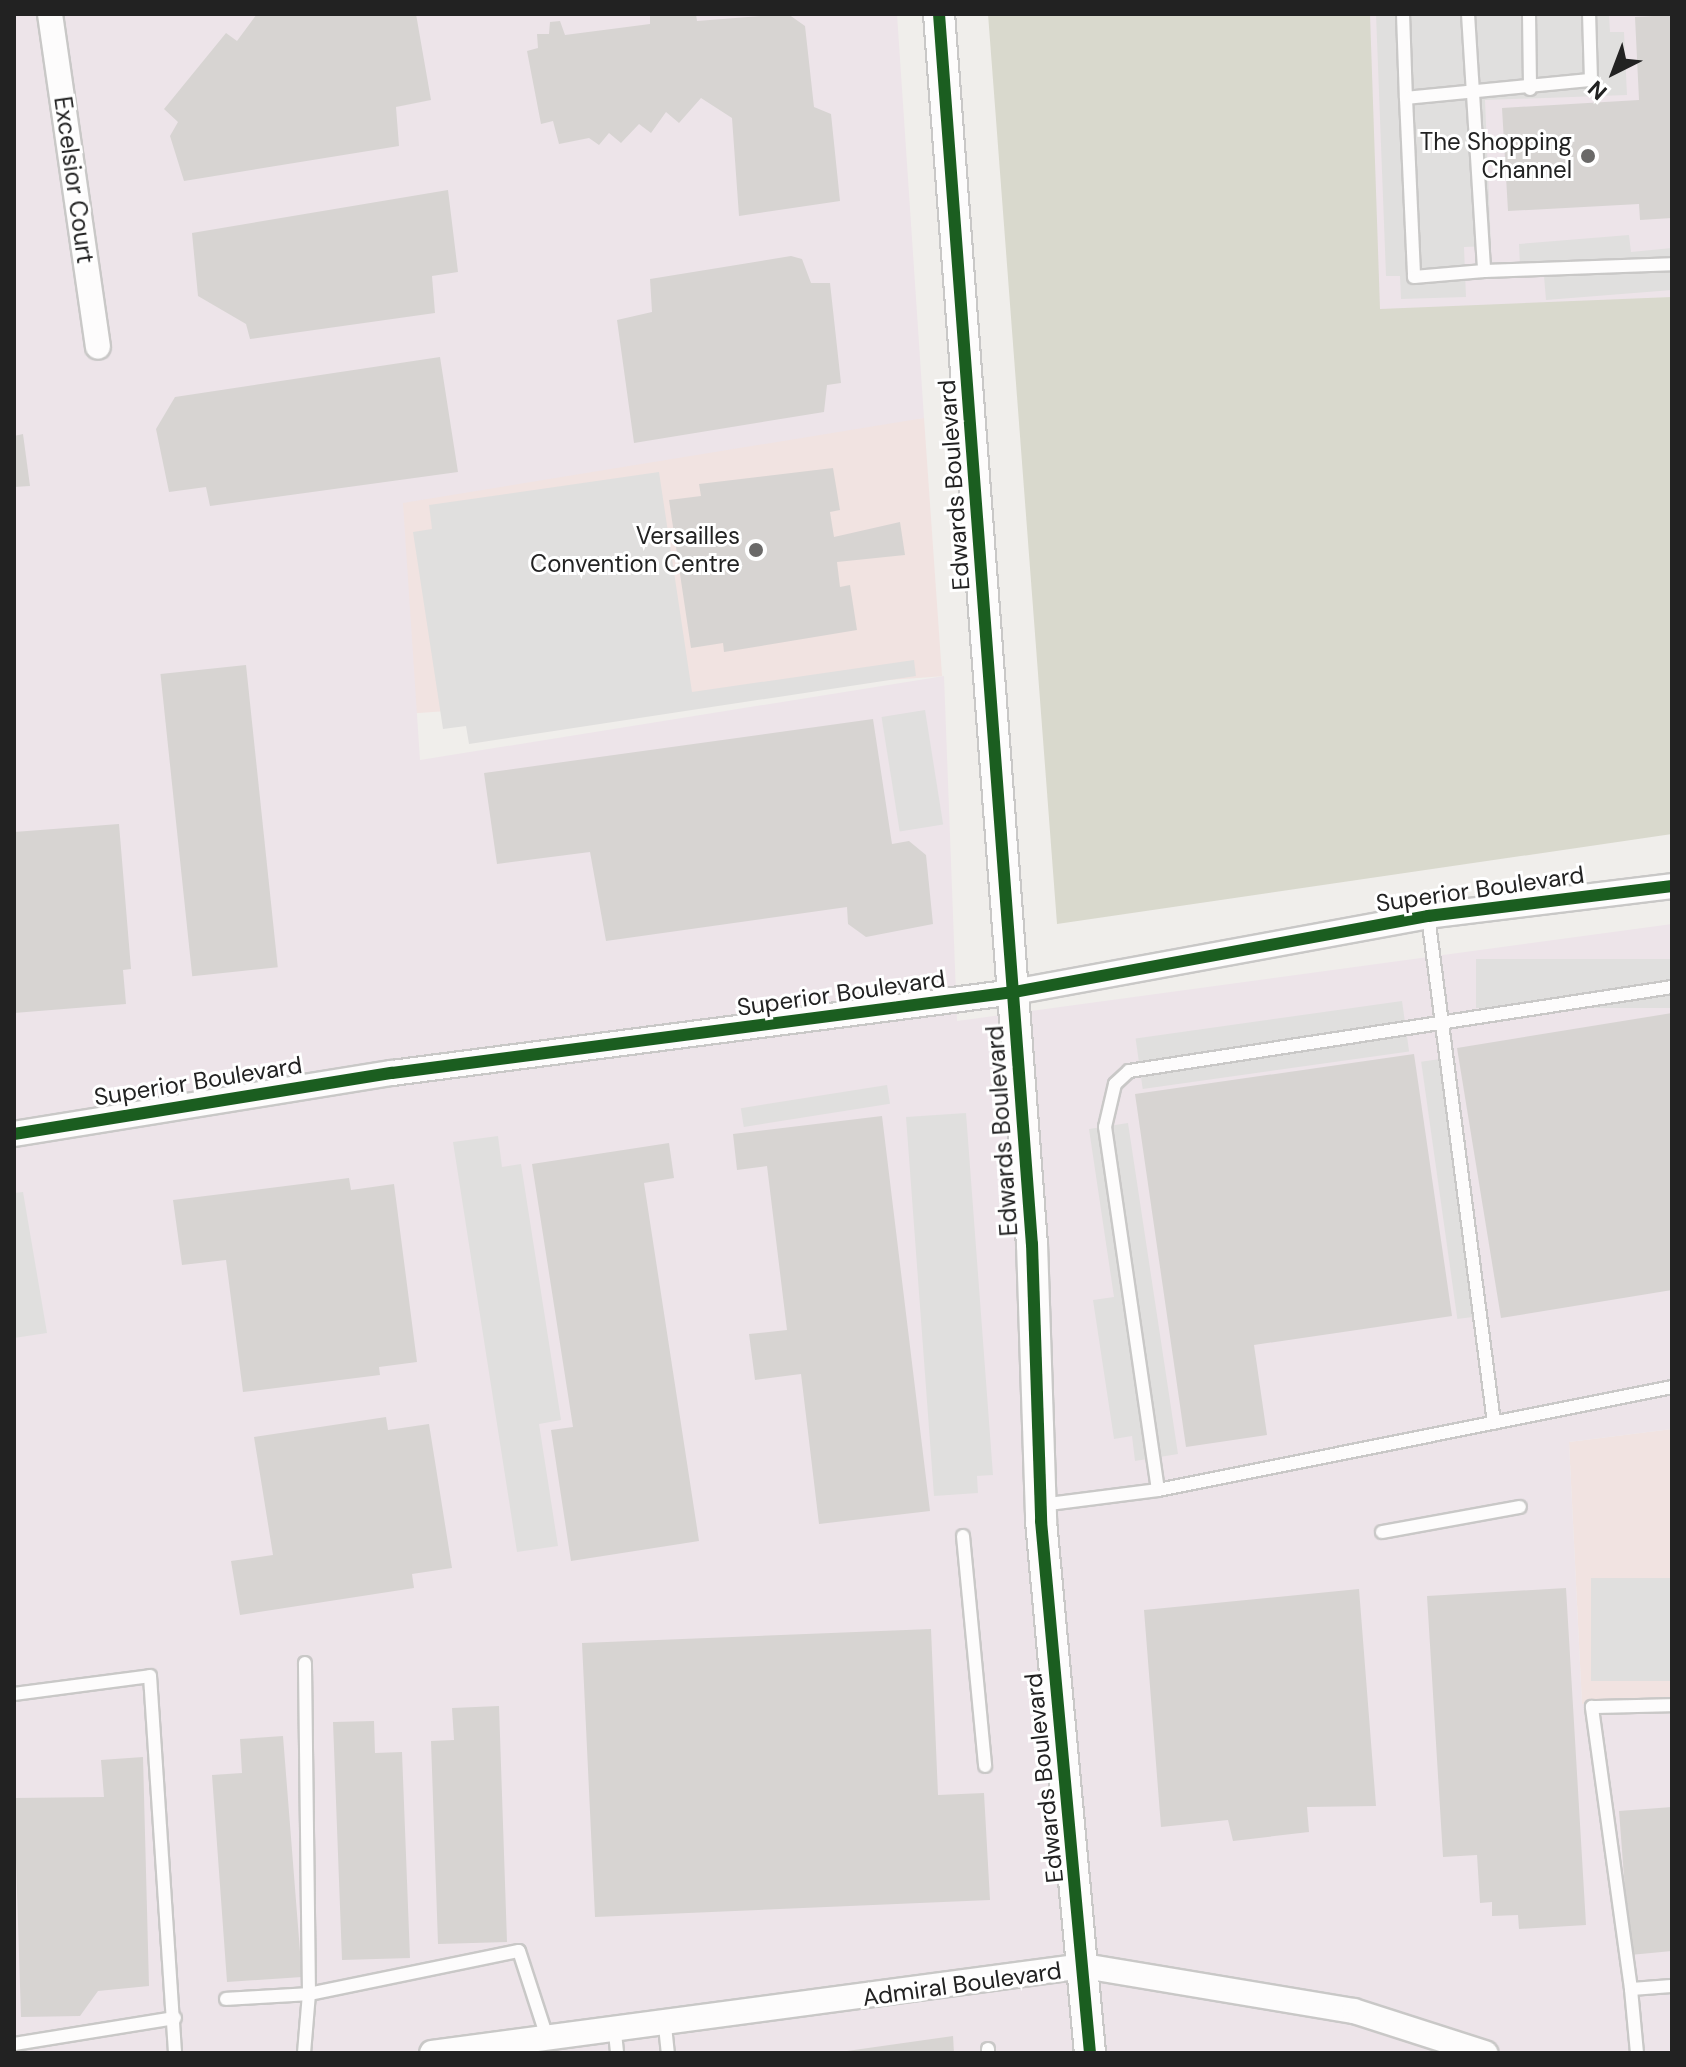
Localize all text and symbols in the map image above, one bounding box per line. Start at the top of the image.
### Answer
north arrow [1574,32,1654,112]
text: N [1582,74,1613,106]
street label: Excelsior Court [48,95,100,265]
place label: The Shopping Channel [1420,128,1572,184]
marker: The Shopping Channel [1579,147,1597,165]
street label: Edwards Boulevard [932,379,976,591]
place label: Versailles Convention Centre [530,522,740,578]
marker: Versailles Convention Centre [747,541,765,559]
street label: Superior Boulevard [1374,860,1586,918]
street label: Superior Boulevard [735,964,947,1022]
street label: Edwards Boulevard [980,1025,1024,1237]
street label: Superior Boulevard [92,1050,304,1112]
street label: Edwards Boulevard [1019,1672,1069,1884]
street label: Admiral Boulevard [861,1956,1063,2012]

